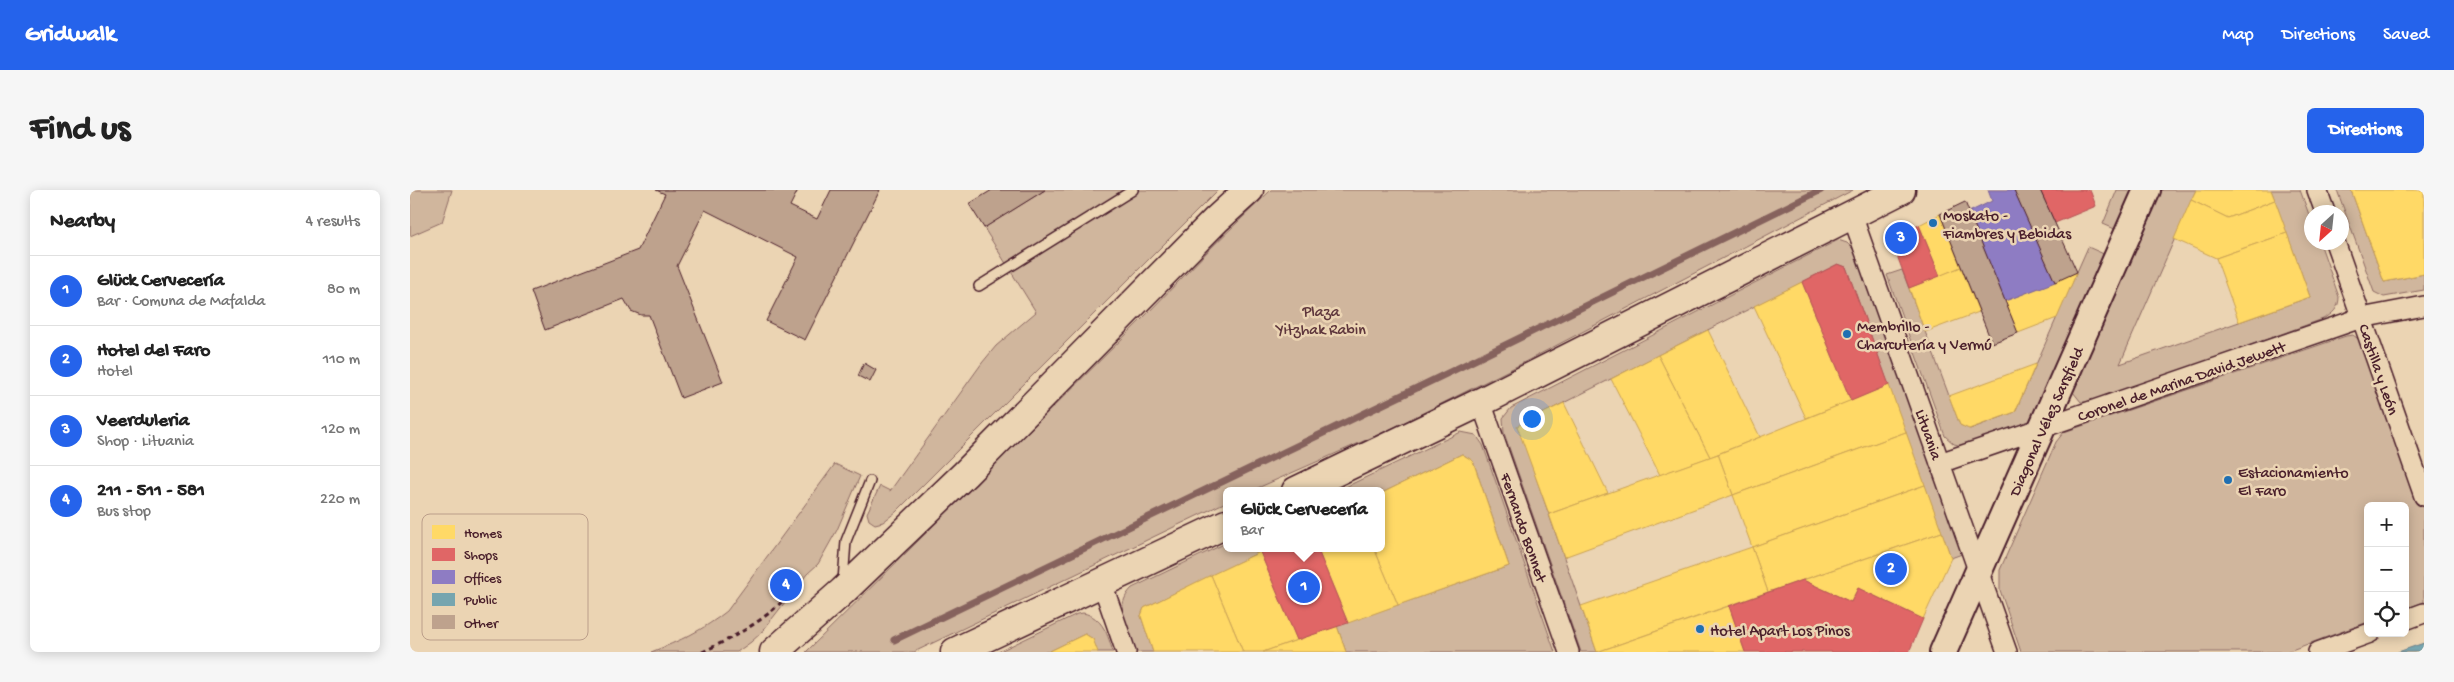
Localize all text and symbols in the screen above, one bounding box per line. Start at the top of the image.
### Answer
text: Gridwalk [25,21,116,50]
text: Map [2222,25,2254,46]
text: Directions [2282,25,2355,46]
text: Saved [2383,25,2429,46]
button: Directions [2307,108,2424,153]
text: Find us [30,110,130,151]
north arrow [2304,205,2349,250]
place label: Moskato - Fiambres y Bebidas [1942,208,2072,245]
text: Nearby [50,210,115,235]
text: 4 results [305,213,360,232]
marker: Moskato - Fiambres y Bebidas [1927,217,1939,229]
pin: 3 [1885,219,1917,257]
text: Glück Cervecería [97,270,224,293]
text: 1 [63,281,69,300]
text: 80 m [327,281,360,300]
text: Bar · Comuna de Mafalda [97,293,265,312]
park label: Plaza Yitzhak Rabin [1274,304,1366,341]
place label: Membrillo - Charcutería y Vermú [1857,319,1992,356]
street label: Castilla y León [2352,322,2401,418]
marker: Membrillo - Charcutería y Vermú [1841,328,1853,340]
street label: Coronel de Marina David Jewett [2076,338,2290,428]
text: Hotel del Faro [97,340,210,363]
street label: Diagonal Vélez Sarsfield [2006,343,2090,501]
text: 2 [62,351,70,370]
text: 110 m [323,351,360,370]
text: Hotel [97,363,133,382]
your location [1519,406,1545,432]
street label: Lituania [1909,407,1945,464]
text: Veerduleria [97,410,189,433]
text: 3 [62,421,70,440]
text: 120 m [321,421,360,440]
text: Shop · Lituania [97,433,194,452]
place label: Estacionamiento El Faro [2238,465,2349,502]
street label: Fernando Bonnet [1494,470,1550,587]
marker: Estacionamiento El Faro [2222,474,2234,486]
text: 211 - 511 - 581 [97,480,205,503]
popup [1223,487,1385,552]
text: 4 [62,491,70,510]
text: 220 m [320,491,360,510]
text: Glück Cervecería [1240,499,1368,522]
map controls [2364,502,2409,637]
button: + [2364,502,2409,547]
text: Bus stop [97,503,151,522]
legend [422,514,588,640]
text: Bar [1240,522,1263,541]
text: Homes [464,526,502,543]
button: − [2364,547,2409,592]
text: Shops [464,548,498,565]
pin: 2 [1875,550,1907,588]
pin: 4 [770,566,802,604]
pin: 1 [1288,568,1320,606]
text: Offices [464,571,502,588]
button: locate [2364,592,2409,637]
text: Public [463,593,498,610]
text: Other [464,616,499,633]
marker: Hotel Apart Los Pinos [1694,623,1706,635]
place label: Hotel Apart Los Pinos [1710,623,1851,642]

